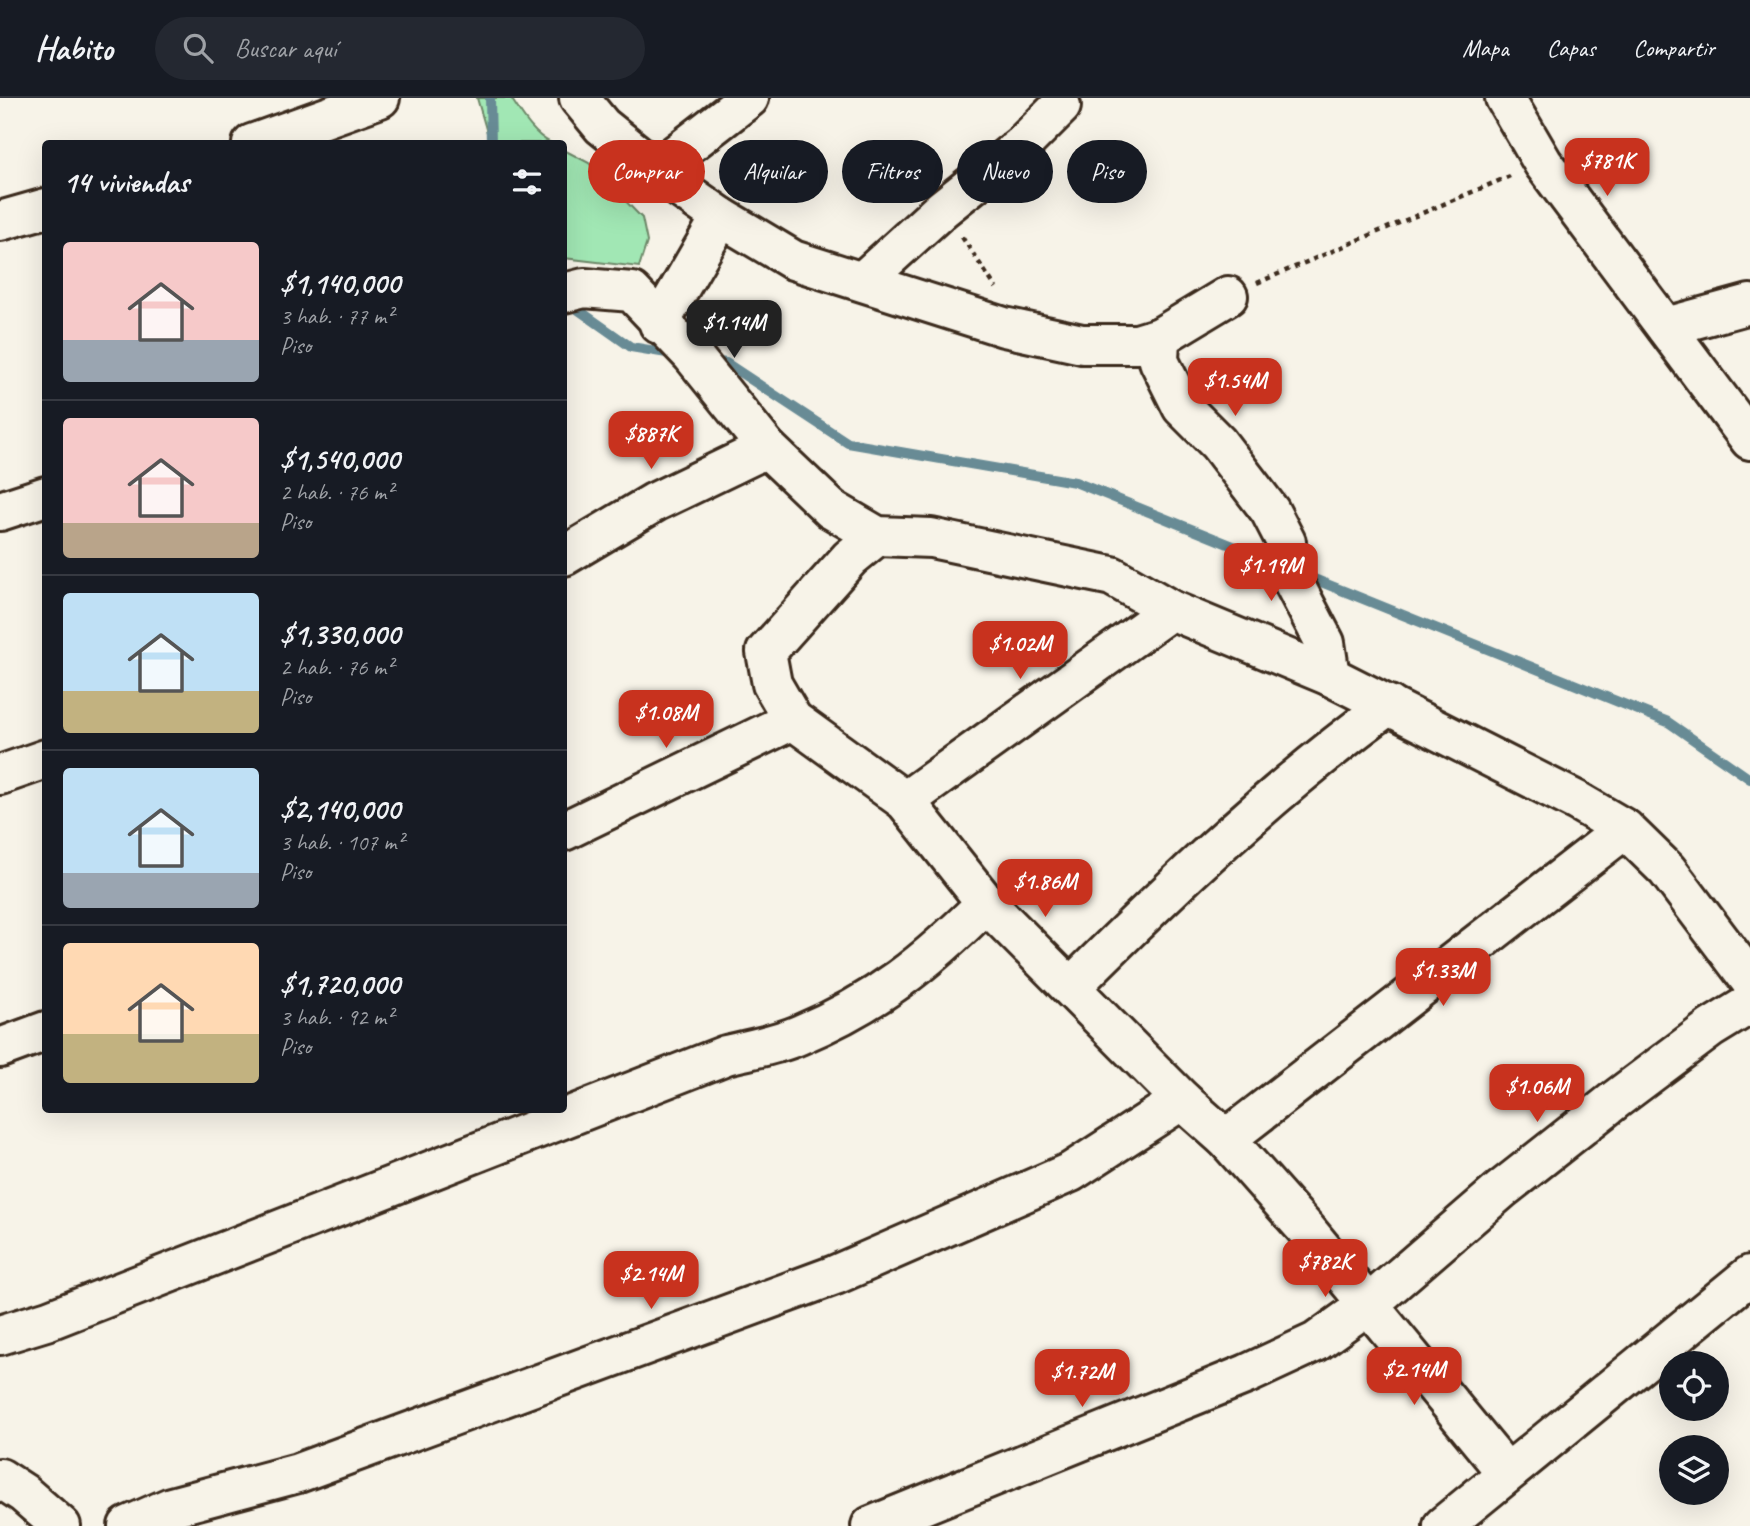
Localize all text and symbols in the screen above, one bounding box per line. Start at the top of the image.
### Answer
search box [155,17,645,80]
text: Habito [35,27,113,69]
icon: search [179,29,217,67]
text: Buscar aquí [235,32,337,65]
text: Mapa [1462,33,1509,63]
text: Capas [1547,33,1595,63]
text: Compartir [1633,33,1715,63]
pin: $781K [1558,139,1656,198]
chip: Comprar [588,140,705,203]
chip: Alquilar [719,140,828,203]
chip: Filtros [842,140,943,203]
chip: Nuevo [957,140,1053,203]
chip: Piso [1067,140,1147,203]
text: $781K [1581,146,1634,175]
text: 14 viviendas [63,163,189,201]
icon: filters [508,163,546,201]
text: $1,140,000 [280,264,400,302]
icon: home [119,270,203,354]
pin: $1.14M [677,300,791,360]
text: 3 hab. · 77 m² [280,302,393,331]
text: $1.14M [703,308,765,337]
text: Piso [280,331,311,360]
pin: $1.54M [1178,358,1292,418]
text: $1.54M [1204,366,1266,395]
pin: $887K [602,412,700,471]
text: $887K [625,419,678,448]
text: $1,540,000 [280,440,399,478]
icon: home [119,446,203,530]
text: 2 hab. · 76 m² [280,478,393,507]
text: Piso [280,507,311,536]
pin: $1.19M [1214,544,1328,603]
text: $1.19M [1240,551,1302,580]
text: $1,330,000 [280,615,400,653]
icon: home [119,621,203,705]
pin: $1.02M [963,622,1077,681]
text: $1.02M [989,629,1051,658]
text: 2 hab. · 76 m² [280,653,393,682]
text: Piso [280,682,311,711]
pin: $1.08M [609,690,723,750]
text: $1.08M [635,698,697,727]
text: $2,140,000 [280,790,400,828]
icon: home [119,796,203,880]
text: 3 hab. · 107 m² [280,828,404,857]
text: Piso [280,857,311,886]
pin: $1.86M [988,860,1102,919]
text: $1.86M [1013,867,1077,896]
pin: $1.33M [1386,948,1500,1008]
text: $1.33M [1412,956,1474,985]
text: $1,720,000 [280,965,400,1003]
icon: home [119,971,203,1055]
text: 3 hab. · 92 m² [280,1003,393,1032]
text: Piso [280,1032,311,1061]
pin: $1.06M [1480,1065,1594,1124]
text: $1.06M [1505,1072,1569,1101]
pin: $782K [1276,1240,1374,1299]
text: $782K [1299,1247,1352,1276]
pin: $2.14M [594,1252,708,1311]
text: $2.14M [620,1259,682,1288]
pin: $2.14M [1357,1348,1471,1407]
pin: $1.72M [1025,1350,1139,1409]
map controls [1659,1351,1729,1505]
button: locate [1659,1351,1729,1421]
text: $2.14M [1383,1355,1445,1384]
text: $1.72M [1051,1357,1113,1386]
button: layers [1659,1435,1729,1505]

